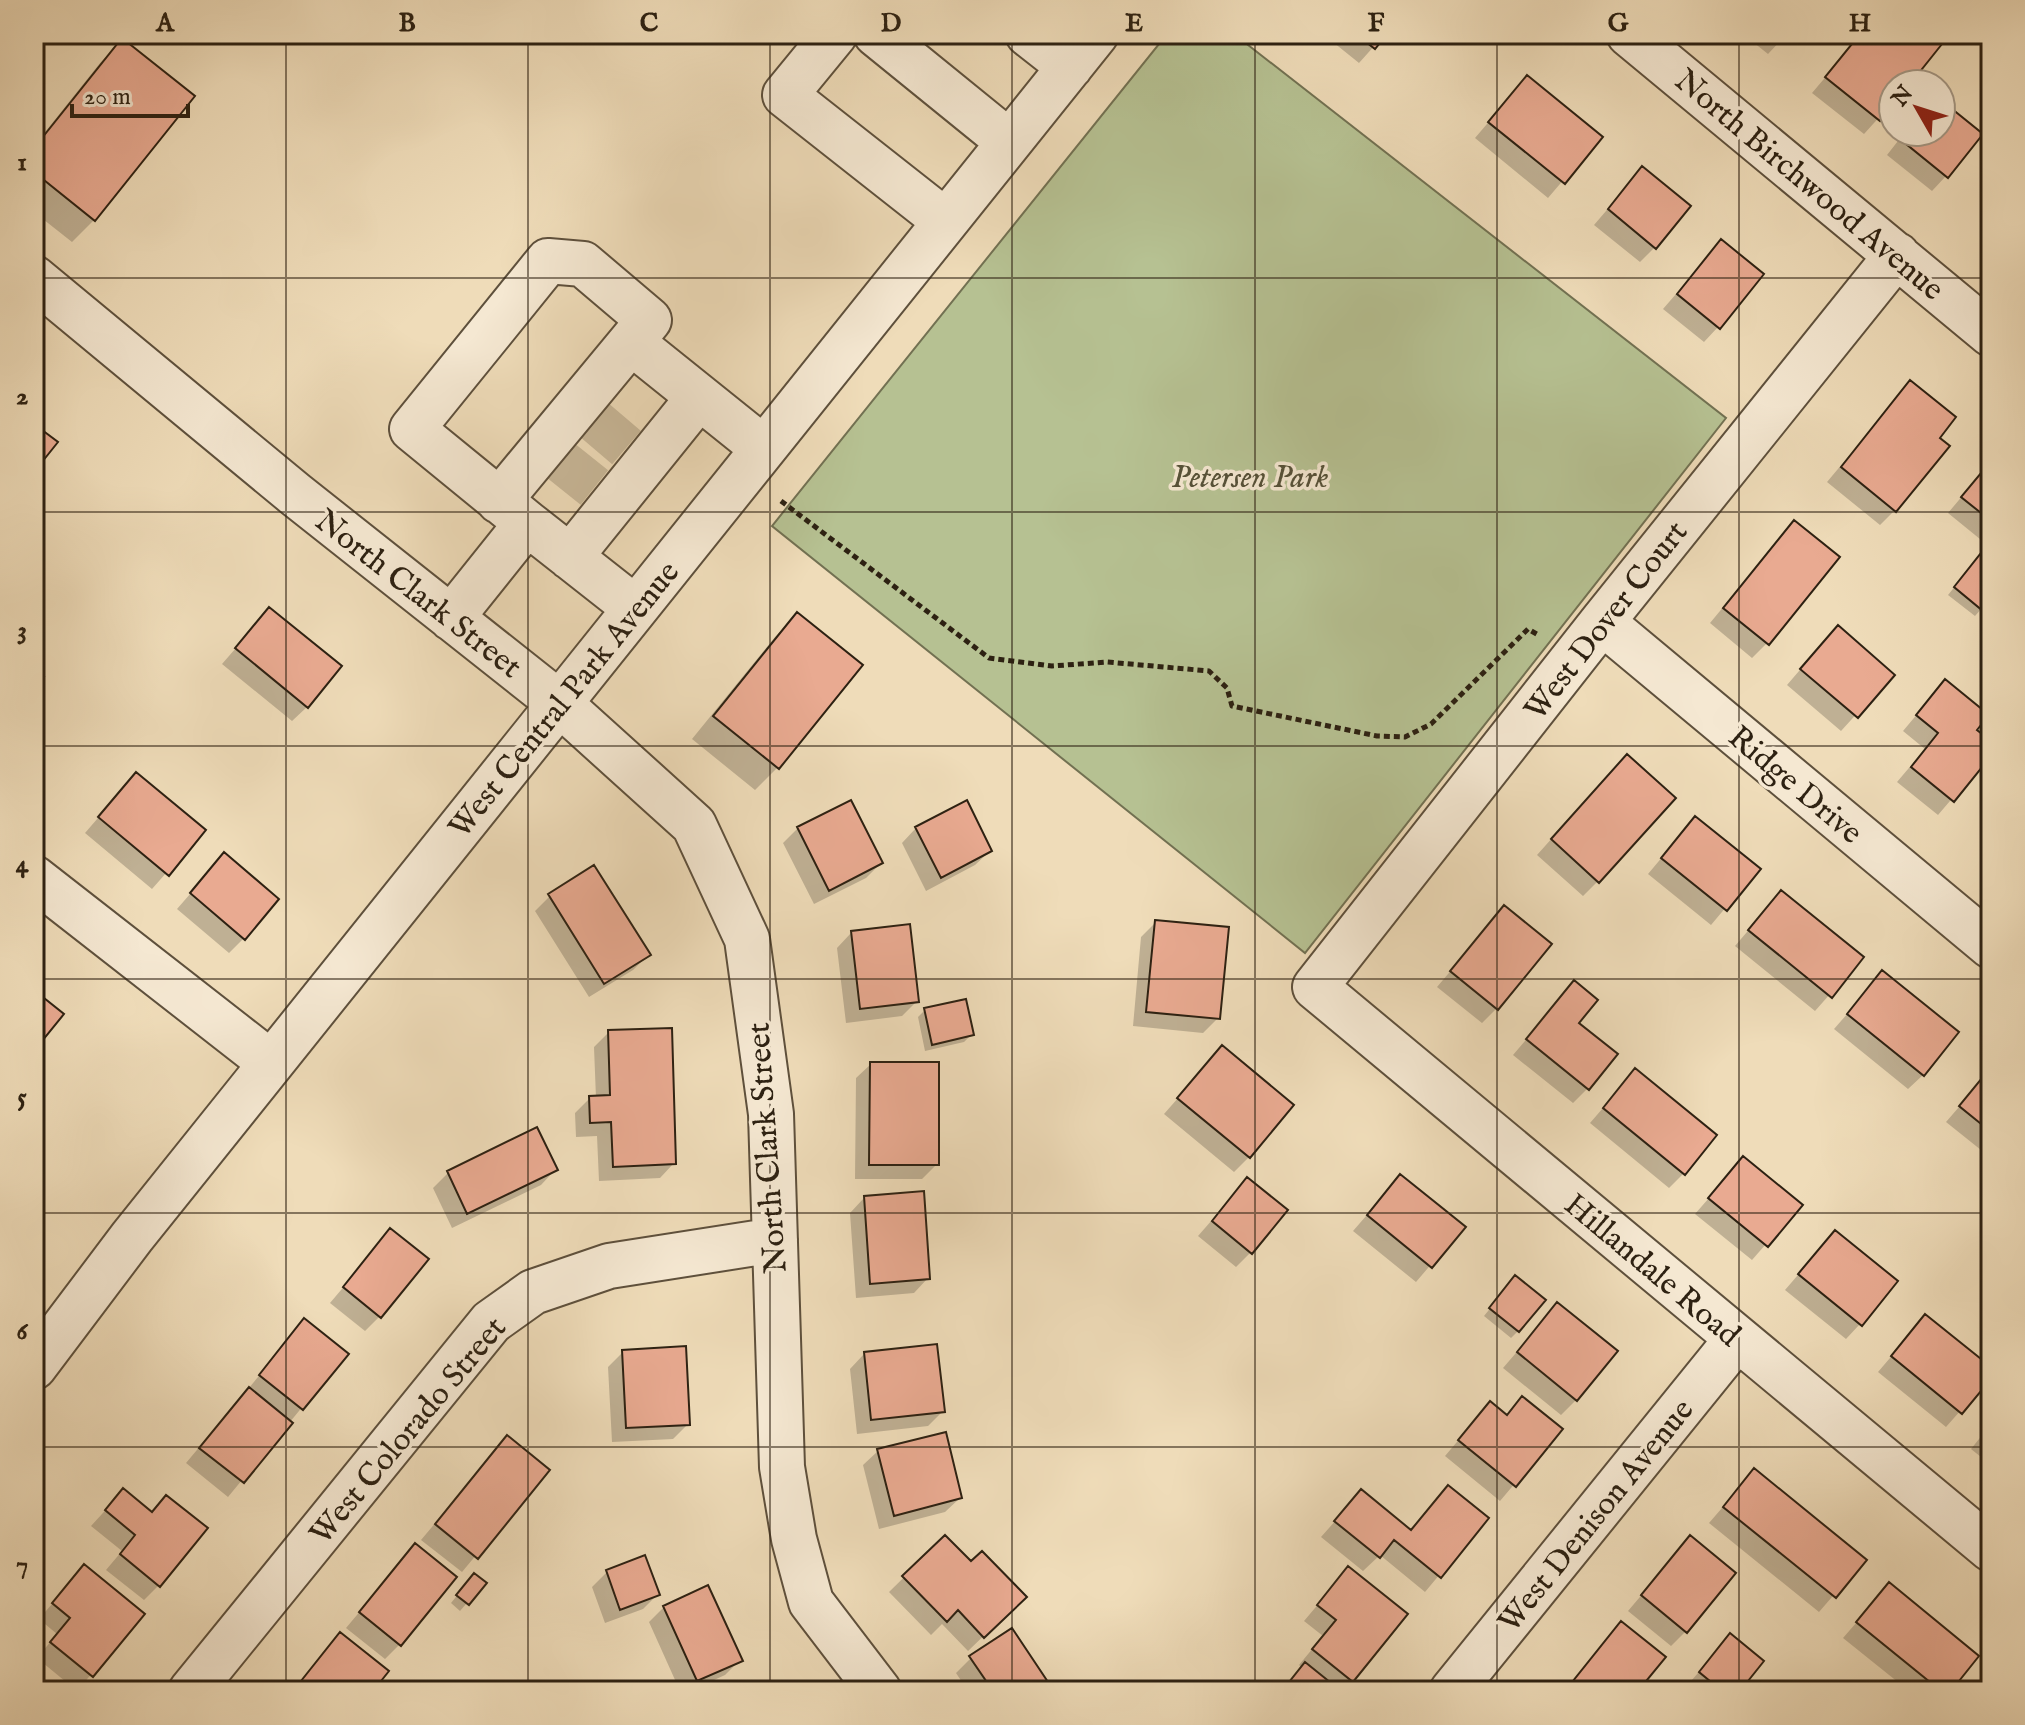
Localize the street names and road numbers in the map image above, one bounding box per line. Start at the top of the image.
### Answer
street label: North Birchwood Avenue [1668,60,1952,308]
street label: North Clark Street [306,501,529,689]
street label: West Dover Court [1516,513,1698,730]
street label: West Central Park Avenue [440,554,690,848]
street label: Ridge Drive [1719,718,1870,854]
street label: North Clark Street [739,1021,798,1275]
street label: Hillandale Road [1555,1185,1749,1357]
street label: West Colorado Street [302,1309,516,1554]
street label: West Denison Avenue [1490,1391,1704,1642]

